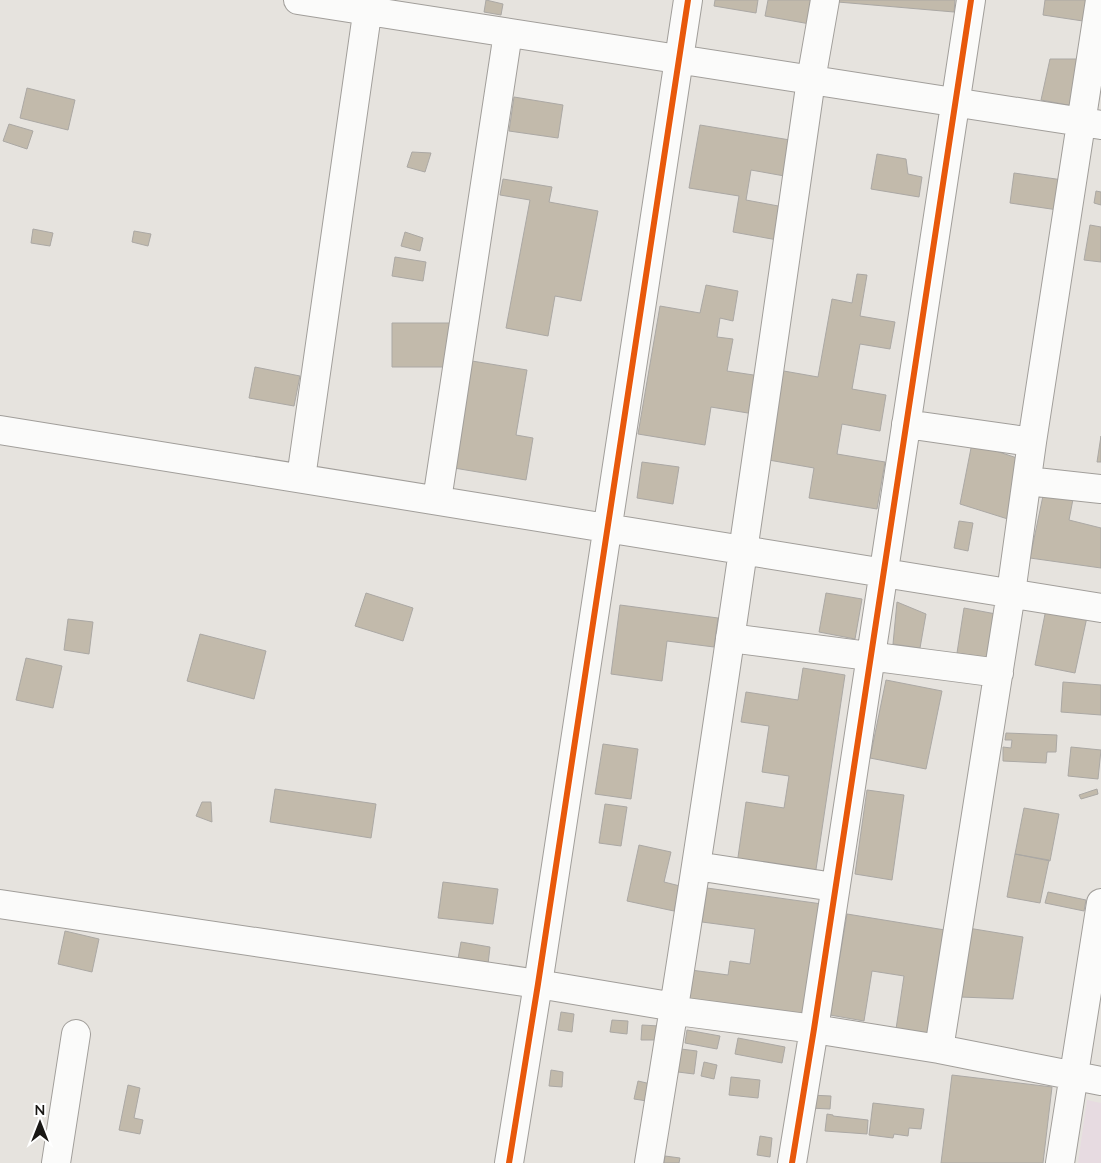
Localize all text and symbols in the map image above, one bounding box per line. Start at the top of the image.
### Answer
north arrow [15,1098,65,1148]
text: N [35,1101,45,1118]

